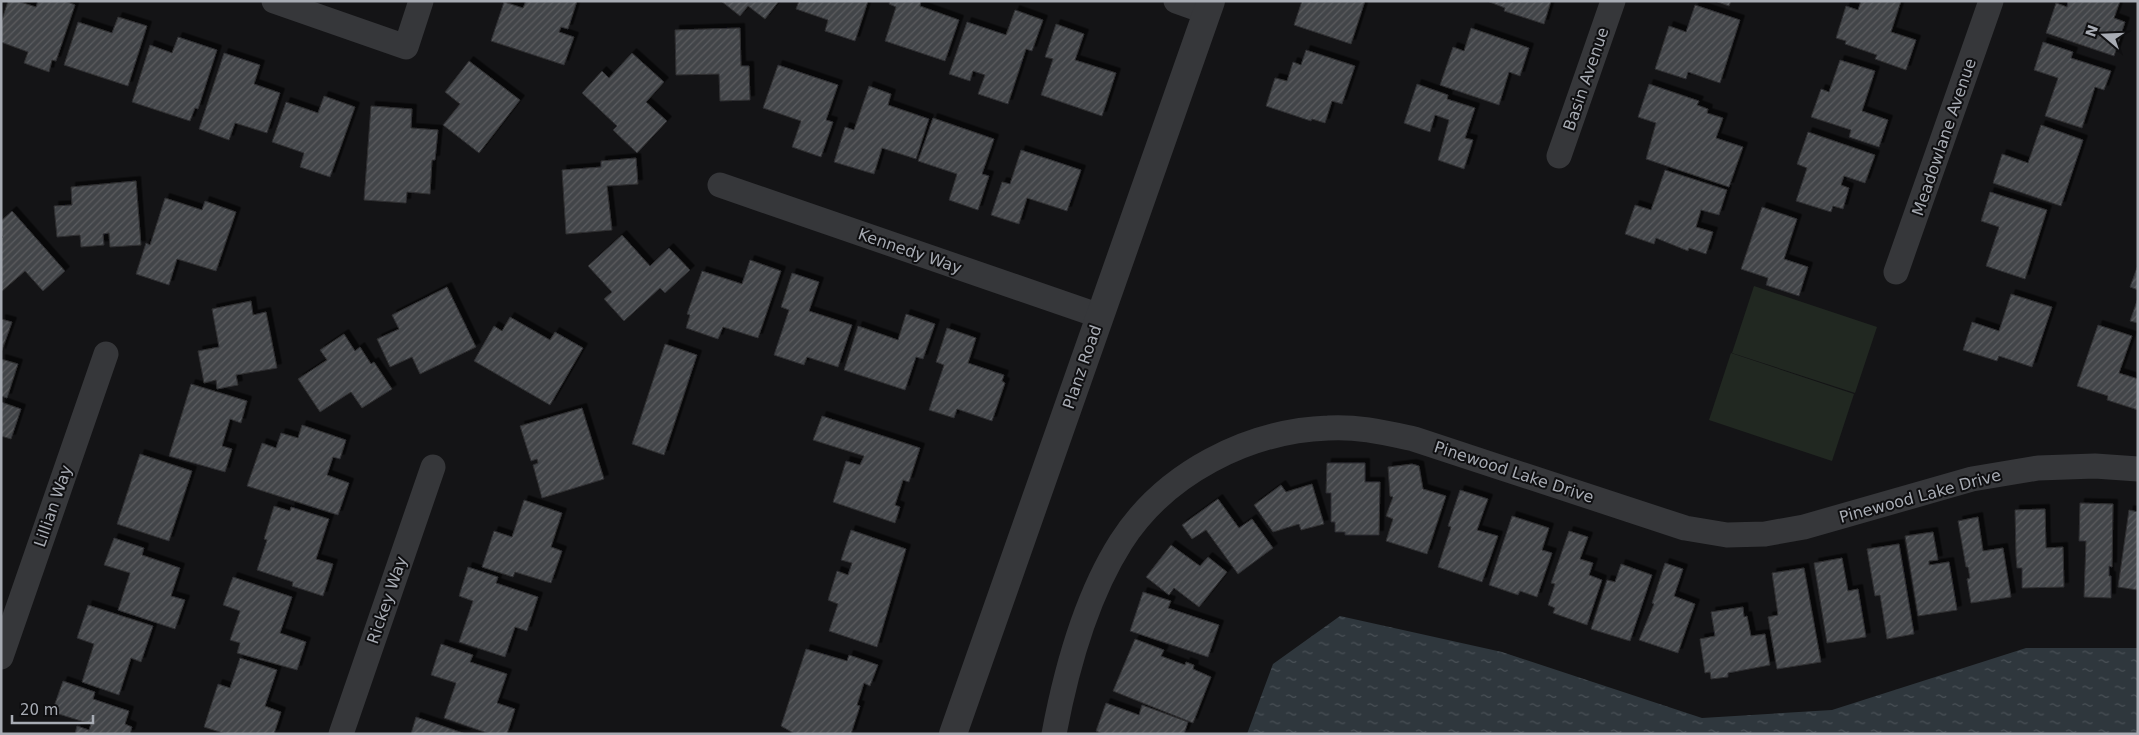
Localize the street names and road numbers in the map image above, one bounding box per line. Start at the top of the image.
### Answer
street label: Basin Avenue [1559,25,1613,133]
street label: Meadowlane Avenue [1908,56,1980,218]
street label: Kennedy Way [856,224,964,278]
street label: Planz Road [1059,322,1105,412]
street label: Pinewood Lake Drive [1432,437,1596,507]
street label: Lillian Way [30,462,76,550]
street label: Pinewood Lake Drive [1837,465,2003,527]
street label: Rickey Way [363,554,411,646]

